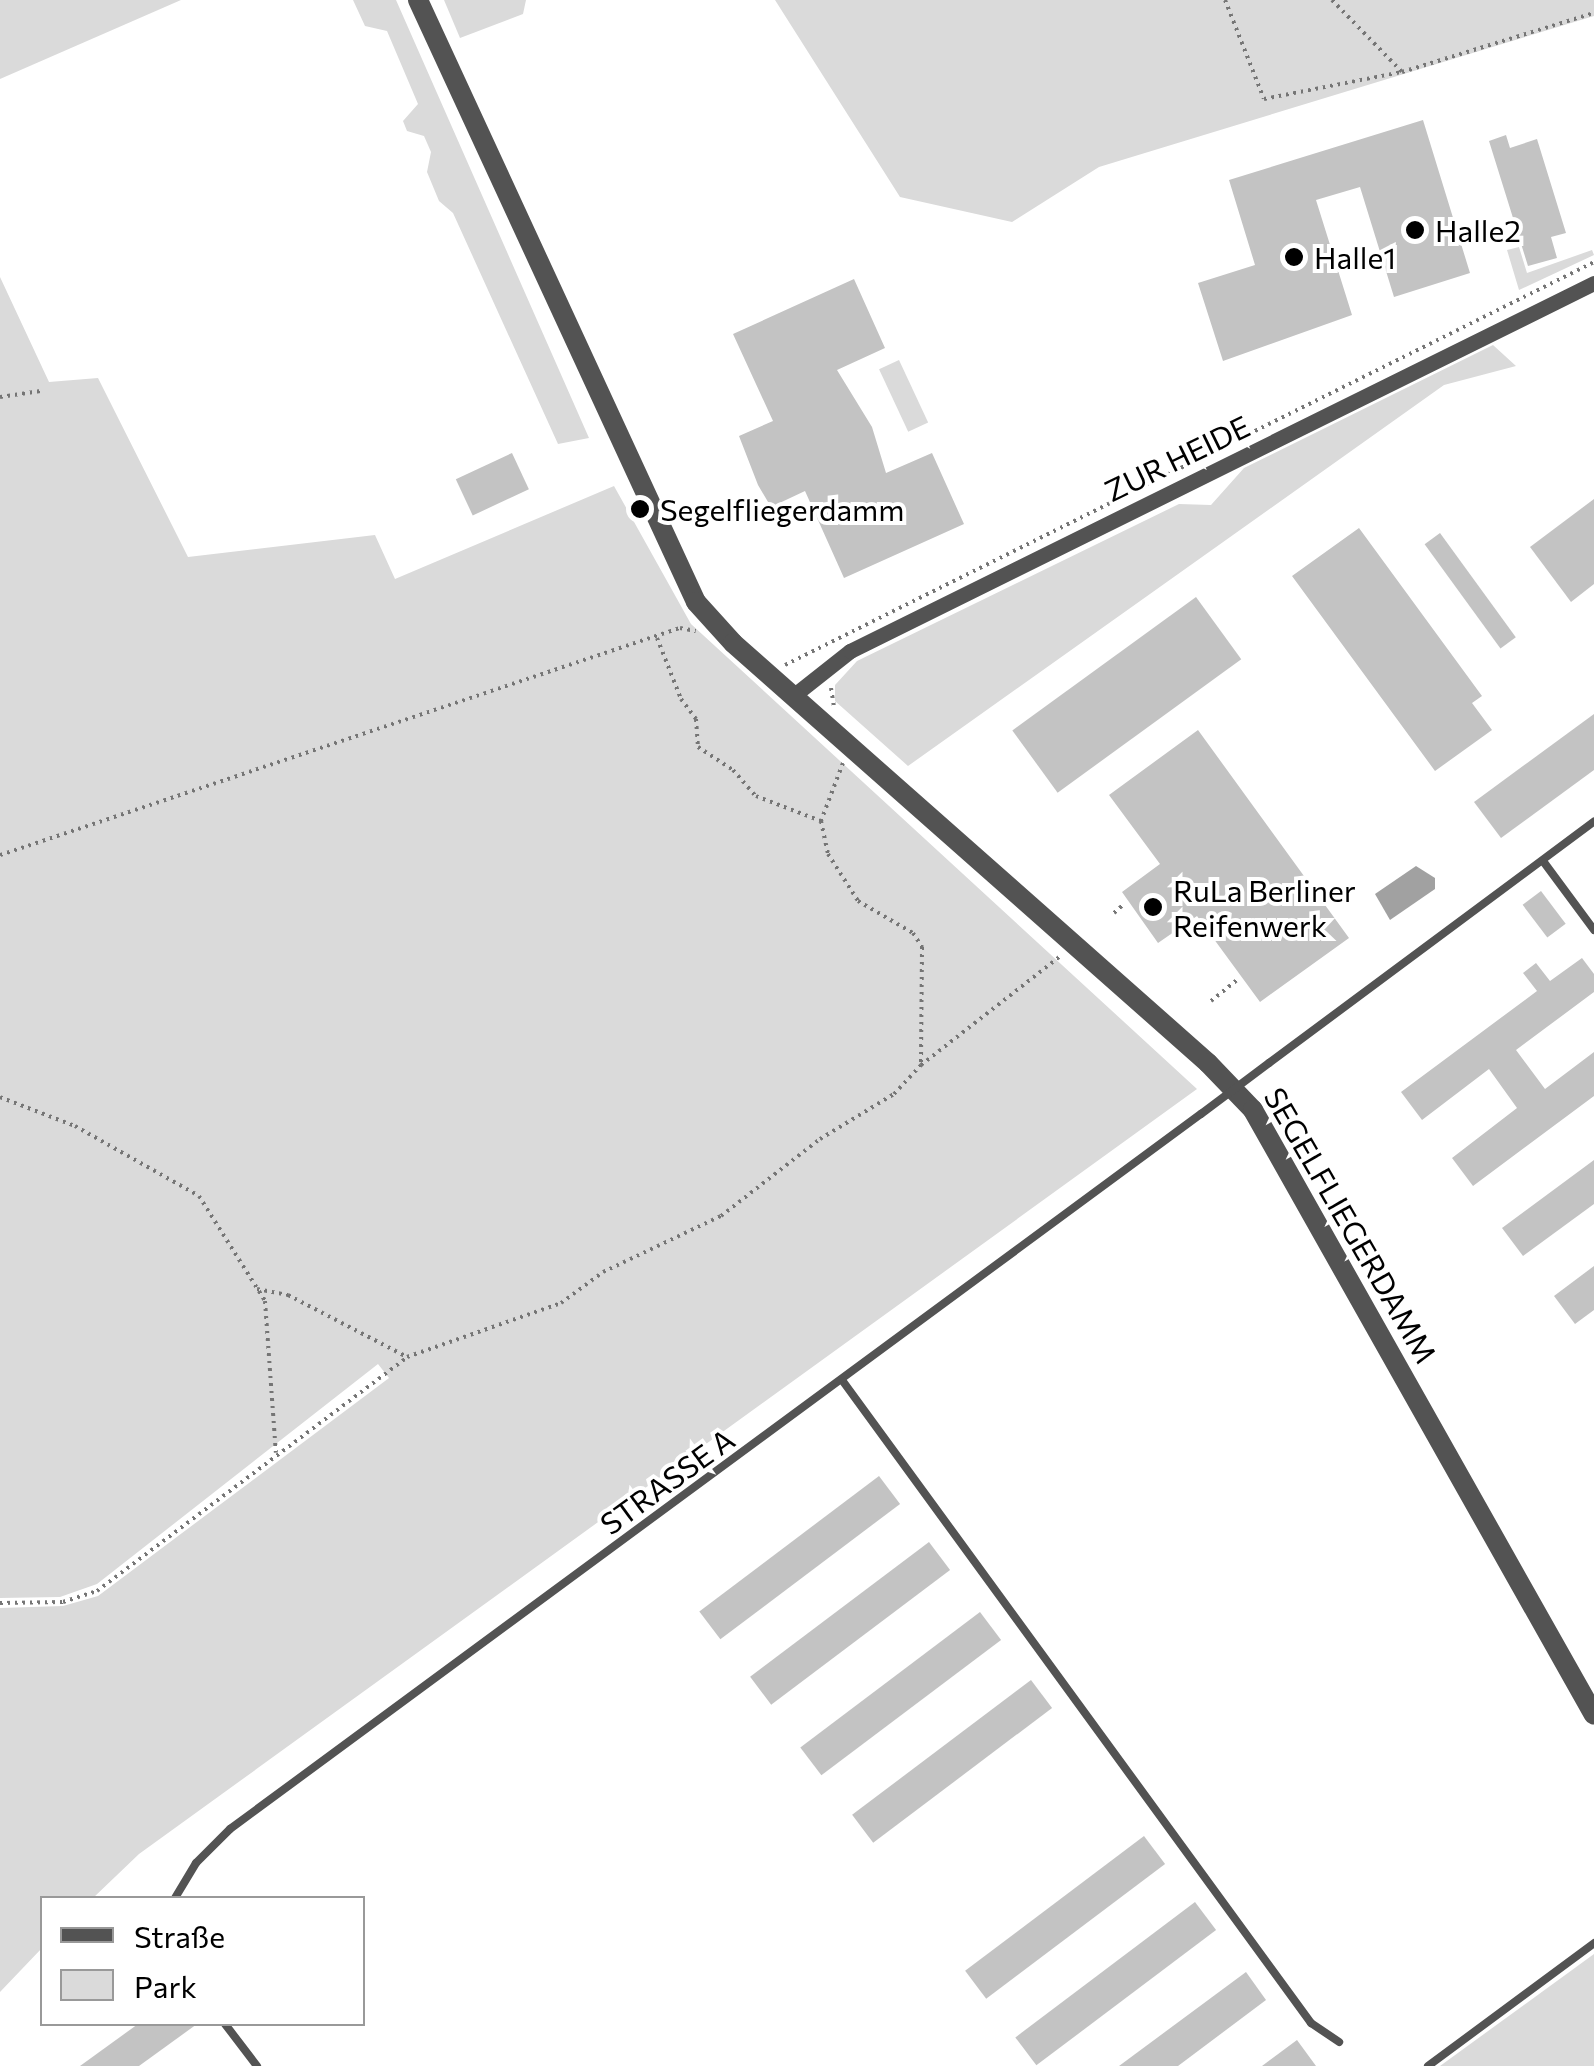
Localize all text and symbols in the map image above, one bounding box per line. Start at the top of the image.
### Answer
place label: Halle2 [1435,212,1521,248]
marker: Halle2 [1404,219,1426,241]
place label: Halle1 [1314,239,1396,275]
marker: Halle1 [1283,246,1305,268]
street label: ZUR HEIDE [1099,408,1255,508]
place label: Segelfliegerdamm [660,491,904,527]
marker: Segelfliegerdamm [629,498,651,520]
place label: RuLa Berliner Reifenwerk [1173,872,1356,942]
marker: RuLa Berliner Reifenwerk [1142,896,1164,918]
street label: SEGELFLIEGERDAMM [1257,1081,1445,1369]
street label: STRASSE A [593,1420,741,1542]
legend [40,1896,365,2026]
text: Straße [134,1917,225,1954]
text: Park [134,1967,197,2004]

